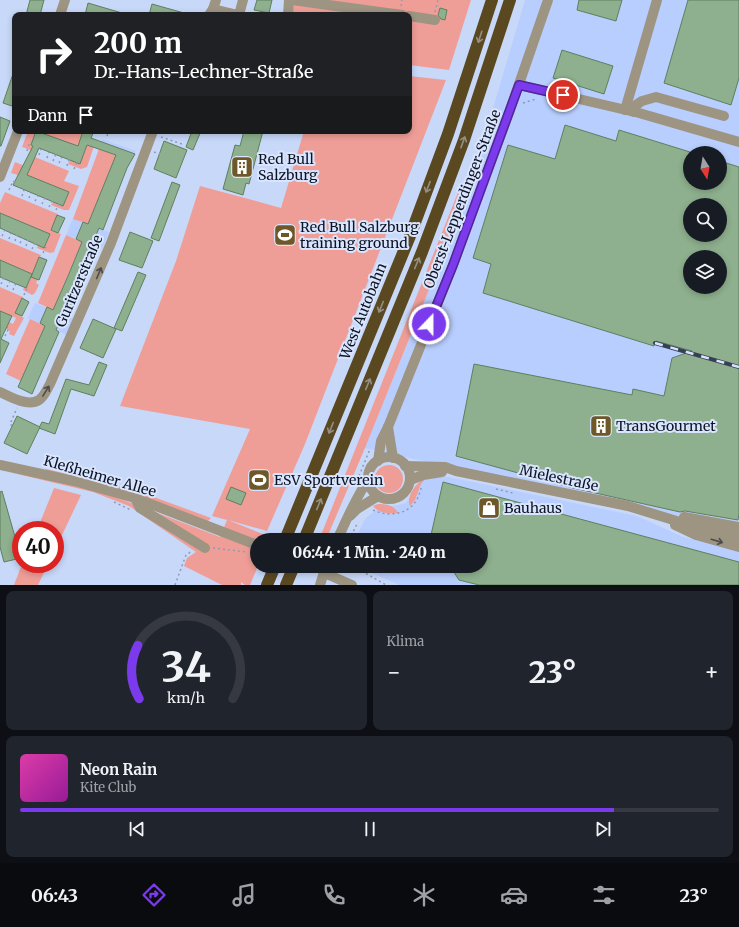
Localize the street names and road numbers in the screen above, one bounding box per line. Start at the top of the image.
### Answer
street label: Oberst-Lepperdinger-Straße [420,107,504,291]
street label: Guritzerstraße [51,232,107,330]
street label: West Autobahn [335,260,391,363]
street label: Kleßheimer Allee [42,451,158,501]
street label: Mielestraße [518,461,600,495]

